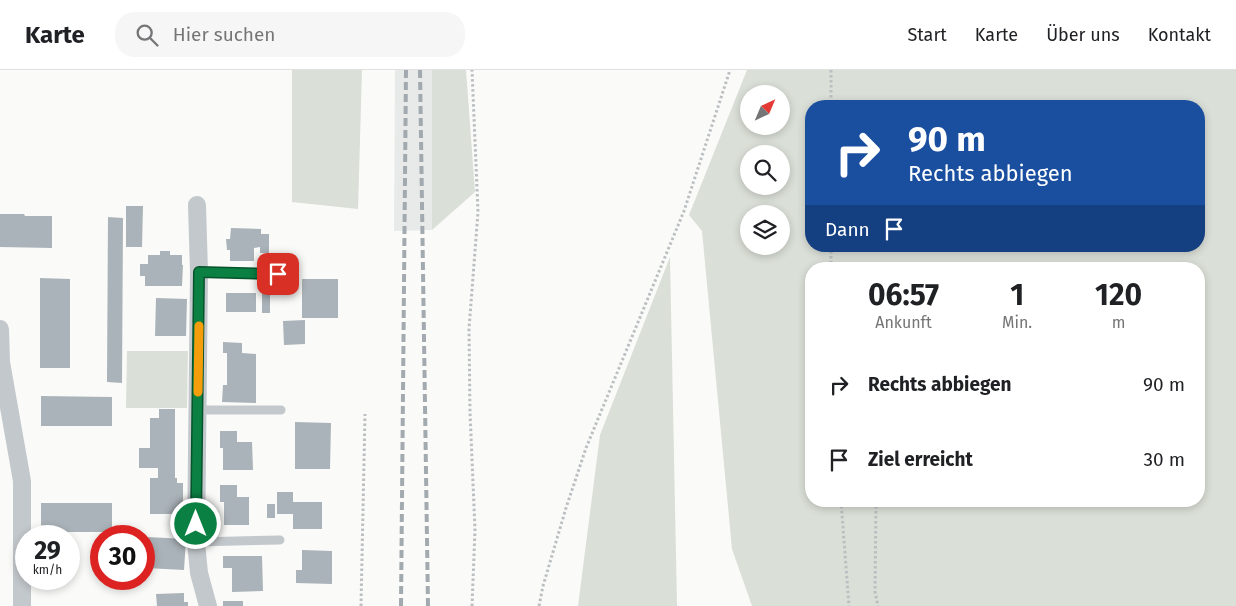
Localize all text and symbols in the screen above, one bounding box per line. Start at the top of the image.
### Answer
search box [115,12,465,57]
text: Karte [25,21,85,49]
icon: search [133,21,161,49]
text: Hier suchen [173,23,275,46]
text: Start [907,24,947,46]
text: Karte [975,24,1018,46]
text: Über uns [1046,24,1120,46]
text: Kontakt [1148,24,1211,46]
north arrow [740,85,790,135]
map controls [740,85,790,255]
text: 90 m [908,118,986,160]
icon: right [825,120,890,185]
button: search [740,145,790,195]
text: Rechts abbiegen [908,160,1073,187]
button: layers [740,205,790,255]
icon: arrive [880,215,908,243]
text: Dann [825,218,870,241]
pin [257,253,299,295]
icon: arrive [264,260,292,288]
text: 06:57 [868,277,939,313]
text: 1 [1010,277,1024,313]
text: 120 [1095,277,1142,313]
text: Ankunft [875,313,932,332]
text: Min. [1002,313,1032,332]
text: m [1112,313,1125,332]
icon: right [825,371,853,399]
text: Rechts abbiegen [868,373,1011,396]
text: 90 m [1143,373,1185,396]
icon: arrive [825,446,853,474]
text: Ziel erreicht [868,448,973,471]
text: 30 m [1144,448,1185,471]
position arrow [169,497,221,549]
speed limit sign: 30 [90,525,155,590]
text: 29 [34,536,61,566]
text: km/h [33,563,62,577]

